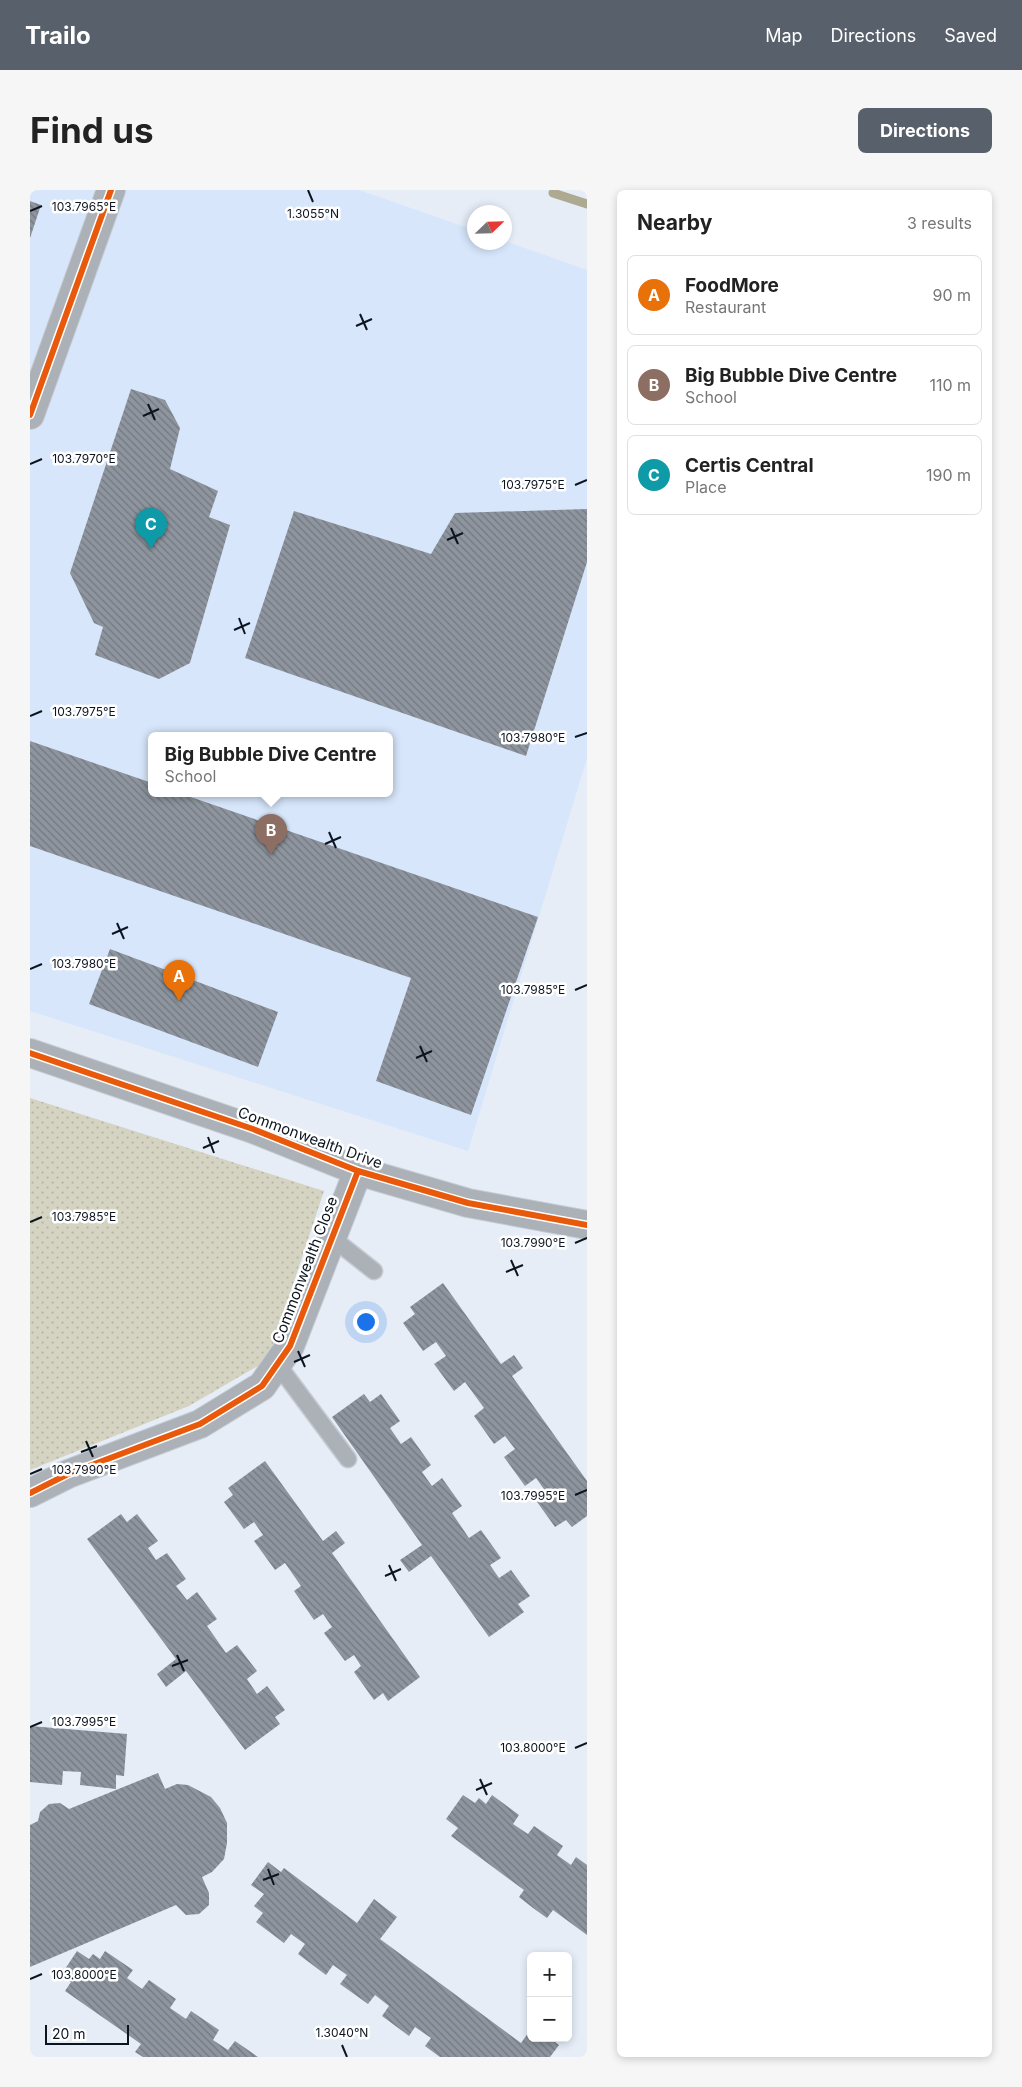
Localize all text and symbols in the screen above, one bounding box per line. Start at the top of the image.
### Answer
text: Trailo [25,21,91,50]
text: Map [765,25,803,46]
text: Directions [831,25,916,46]
text: Saved [944,25,997,46]
button: Directions [858,108,992,153]
text: Find us [30,109,154,151]
text: 103.7965°E [52,199,116,214]
north arrow [467,205,512,250]
text: 1.3055°N [287,206,339,221]
text: Nearby [637,210,712,235]
text: 3 results [907,213,972,233]
text: FoodMore [685,274,779,297]
text: A [648,285,660,305]
text: 90 m [932,285,971,305]
text: Restaurant [685,297,766,317]
text: Big Bubble Dive Centre [685,364,897,387]
text: B [649,375,659,395]
text: 110 m [929,375,971,395]
text: School [685,387,737,407]
text: 103.7970°E [52,451,116,466]
text: Certis Central [685,454,814,477]
text: C [648,465,660,485]
text: 190 m [926,465,971,485]
text: 103.7975°E [501,477,565,492]
text: Place [685,477,727,497]
pin: C [135,508,167,549]
text: 103.7975°E [52,704,116,719]
text: 103.7980°E [501,730,565,745]
popup [148,732,393,797]
text: Big Bubble Dive Centre [164,743,377,766]
text: School [164,766,216,786]
pin: B [255,814,287,855]
text: 103.7980°E [52,956,116,971]
pin: A [163,960,195,1001]
text: 103.7985°E [501,982,565,997]
street label: Commonwealth Drive [235,1103,385,1173]
street label: Commonwealth Close [268,1194,341,1346]
text: 103.7985°E [52,1209,116,1224]
text: 103.7990°E [501,1235,565,1250]
your location [353,1309,379,1335]
text: 103.7990°E [52,1462,116,1477]
text: 103.7995°E [501,1488,565,1503]
text: 103.7995°E [52,1714,116,1729]
text: 103.8000°E [500,1740,566,1755]
map controls [527,1952,572,2042]
button: + [527,1952,572,1997]
text: 103.8000°E [51,1967,117,1982]
button: − [527,1997,572,2042]
scale bar [45,2022,129,2045]
text: 20 m [52,2025,86,2042]
text: 1.3040°N [316,2025,368,2040]

